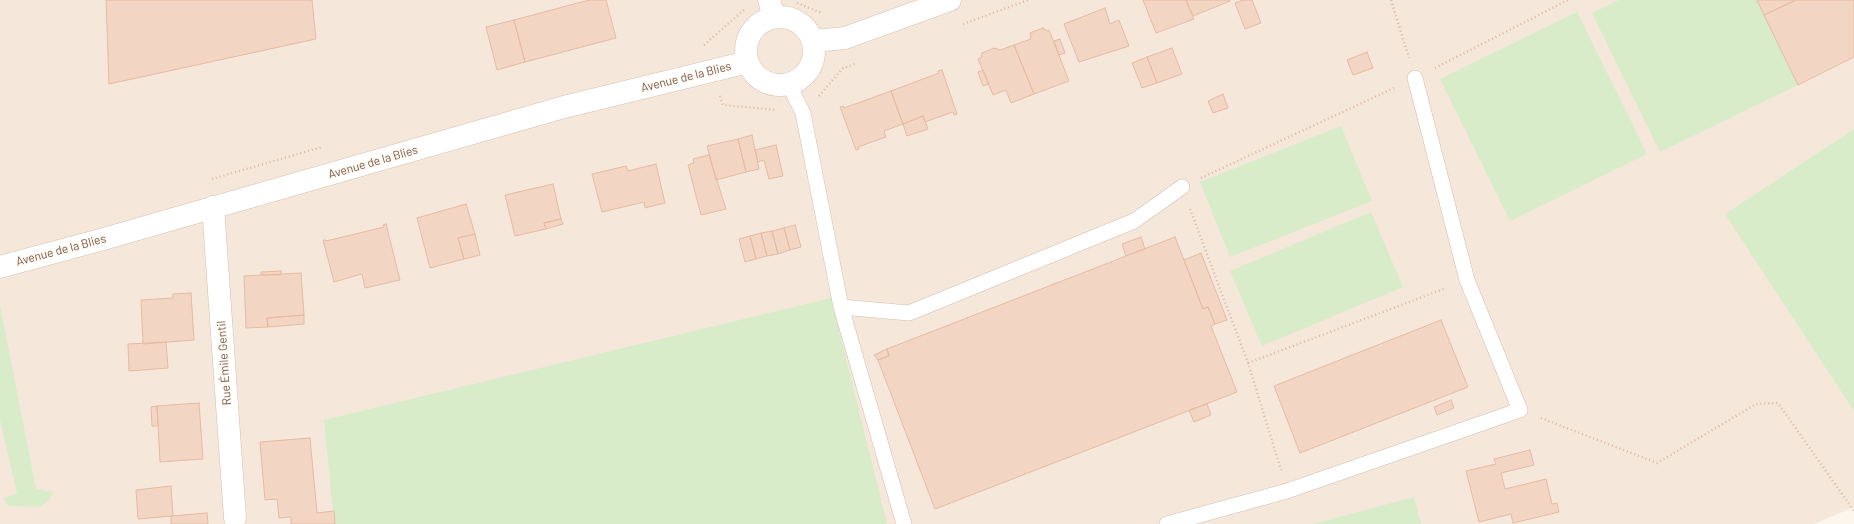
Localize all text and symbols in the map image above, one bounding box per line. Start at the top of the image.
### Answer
street label: Avenue de la Blies [639,59,733,95]
street label: Avenue de la Blies [327,142,419,182]
street label: Avenue de la Blies [14,231,108,269]
street label: Rue Émile Gentil [214,320,234,406]

